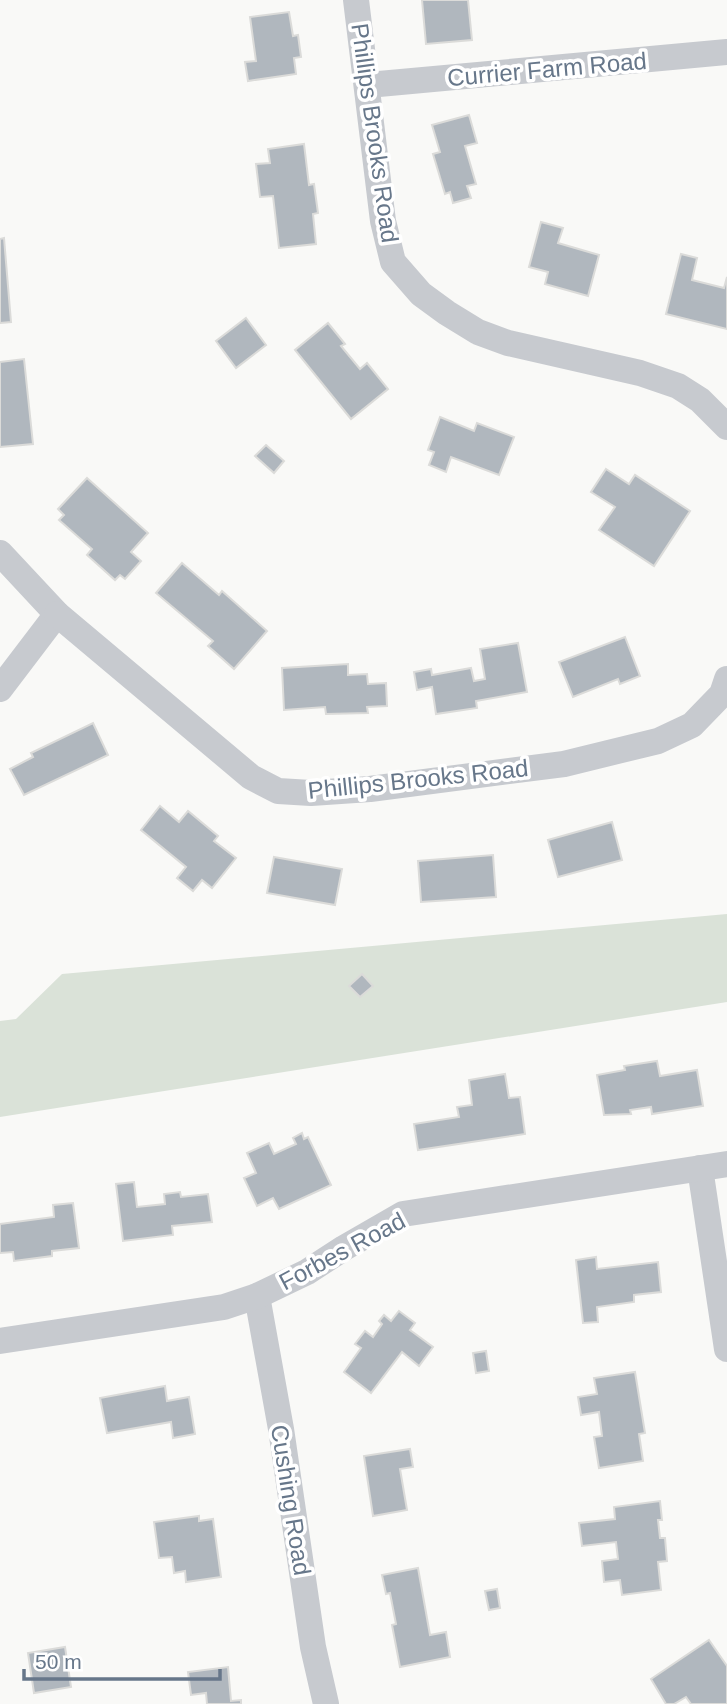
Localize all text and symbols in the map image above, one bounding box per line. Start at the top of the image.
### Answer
street label: Phillips Brooks Road [346,21,404,245]
street label: Currier Farm Road [446,47,648,91]
street label: Phillips Brooks Road [306,754,530,804]
street label: Forbes Road [274,1207,410,1295]
street label: Cushing Road [266,1423,316,1577]
scale bar [24,1638,220,1682]
text: 50 m [35,1650,82,1673]

